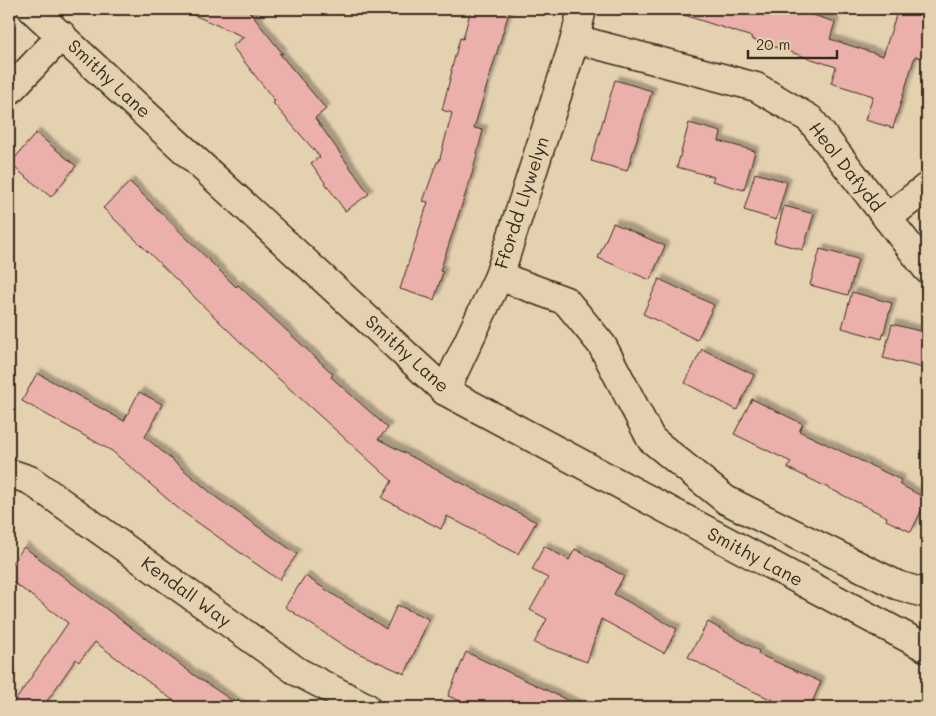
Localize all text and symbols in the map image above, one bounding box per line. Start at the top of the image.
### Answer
scale bar [748,28,837,60]
street label: Smithy Lane [63,34,156,123]
text: 20 m [756,34,790,54]
street label: Heol Dafydd [804,117,889,216]
street label: Ffordd Llywelyn [488,133,554,272]
street label: Smithy Lane [361,309,455,397]
street label: Smithy Lane [703,521,807,591]
street label: Kendall Way [137,550,236,632]

